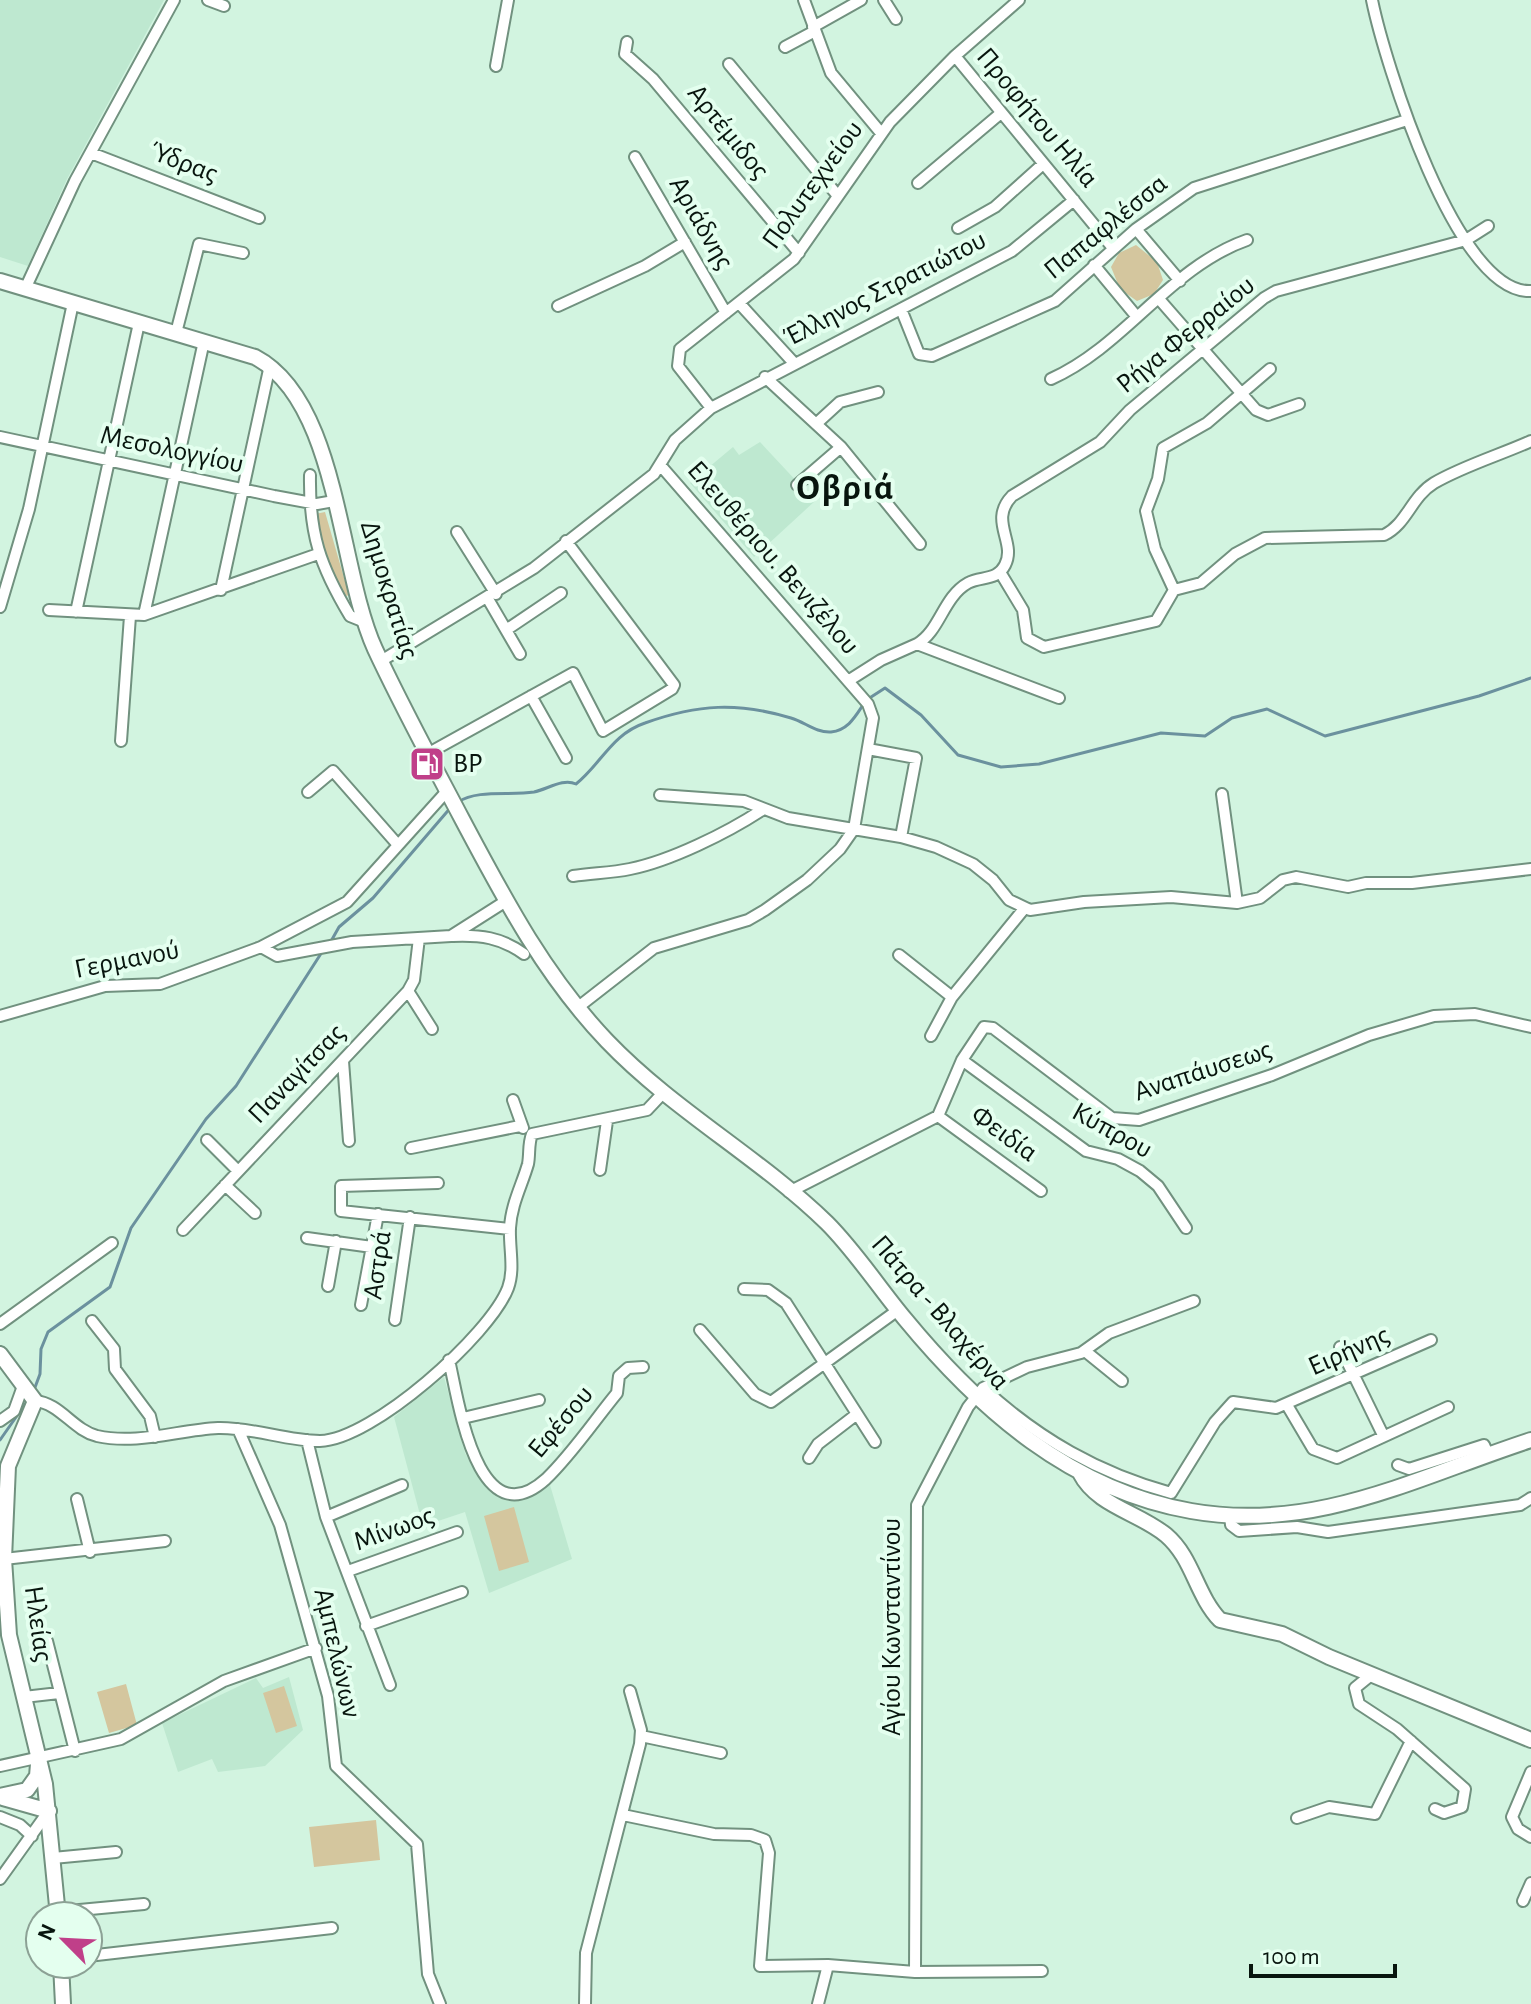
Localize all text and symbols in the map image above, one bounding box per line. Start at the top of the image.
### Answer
street label: Προφήτου Ηλία [971,43,1103,193]
street label: Αρτέμιδος [682,80,774,185]
street label: Πολυτεχνείου [757,116,869,254]
street label: Ύδρας [146,137,222,189]
street label: Παπαφλέσσα [1039,169,1173,285]
street label: Αριάδνης [663,172,739,274]
street label: Έλληνος Στρατιώτου [779,226,991,352]
street label: Ρήγα Φερραίου [1112,271,1260,399]
street label: Μεσολογγίου [98,421,246,479]
street label: Ελευθέριου. Βενιζέλου [682,456,864,660]
district label: Οβριά [796,470,896,506]
street label: Δημοκρατίας [355,518,423,663]
fuel station icon: BP [408,745,446,783]
place label: BP [453,750,483,778]
street label: Γερμανού [72,936,182,984]
street label: Παναγίτσας [243,1019,351,1129]
street label: Αναπάυσεως [1131,1036,1275,1106]
street label: Κύπρου [1067,1098,1157,1164]
street label: Φειδία [965,1101,1043,1167]
street label: Αστρά [359,1229,397,1301]
street label: Πάτρα - Βλαχέρνα [866,1230,1014,1396]
street label: Ειρήνης [1304,1321,1394,1381]
street label: Εφέσου [523,1381,599,1463]
street label: Μίνωος [350,1502,438,1556]
street label: Αγίου Κωνσταντίνου [878,1518,906,1736]
street label: Ηλείας [19,1584,57,1664]
street label: Αμπελώνων [309,1586,365,1720]
north arrow [24,1900,104,1980]
text: N [33,1921,60,1944]
scale bar [1251,1928,1395,1978]
text: 100 m [1263,1945,1320,1969]

